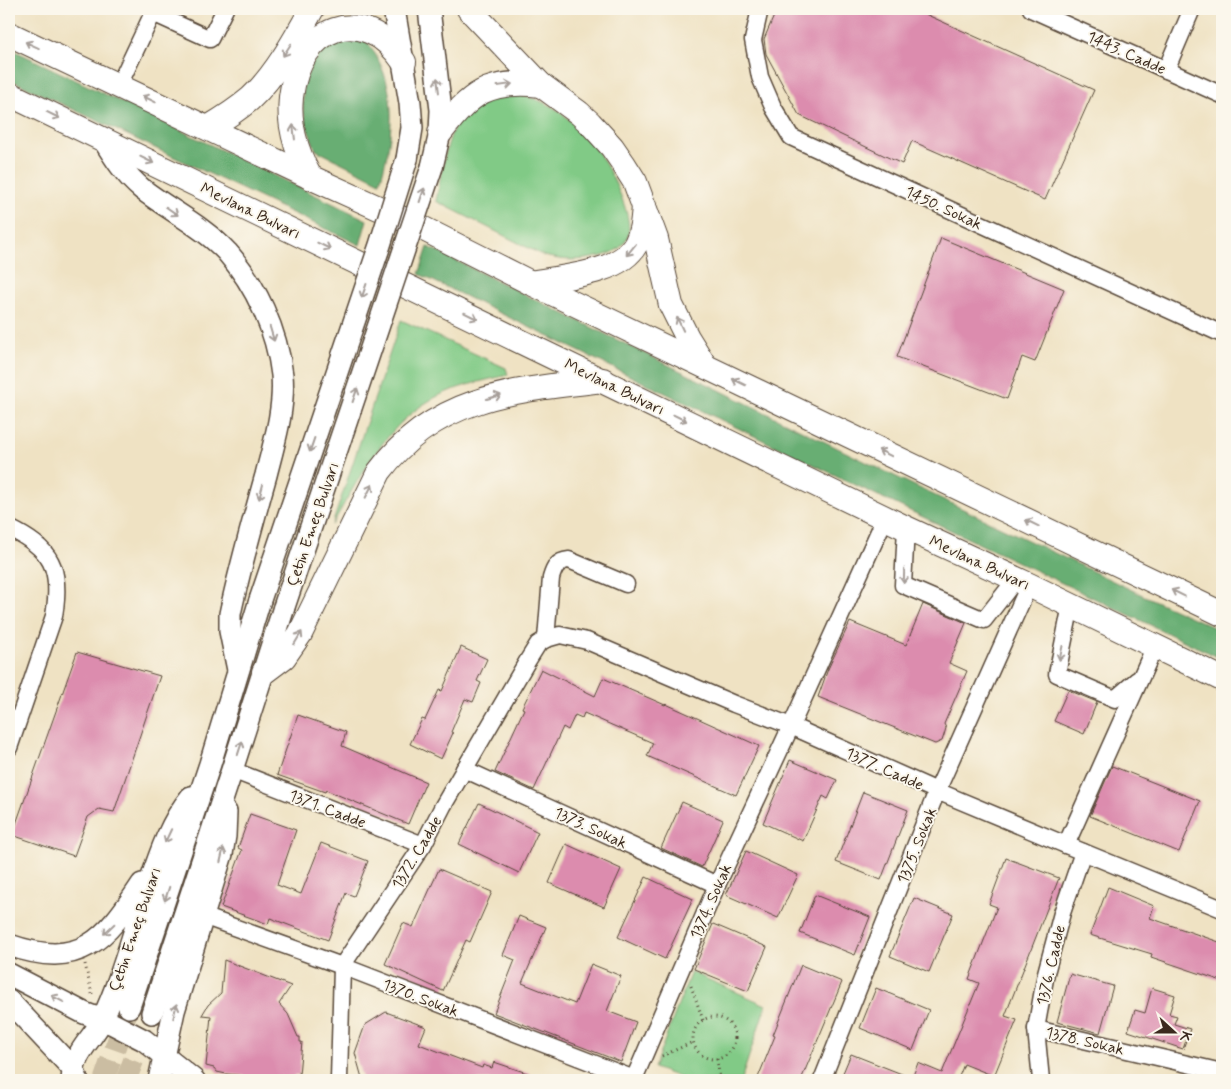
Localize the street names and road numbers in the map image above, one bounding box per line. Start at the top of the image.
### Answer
street label: 1443. Cadde [1084,27,1169,80]
street label: Mevlana Bulvarı [197,178,304,245]
street label: 1450. Sokak [901,181,985,235]
street label: Mevlana Bulvarı [561,354,668,421]
street label: Çetin Emeç Bulvarı [282,459,345,590]
street label: Mevlana Bulvarı [926,531,1033,596]
street label: 1377. Cadde [842,743,927,796]
street label: 1371. Cadde [286,785,369,834]
street label: 1373. Sokak [550,802,630,854]
street label: 1375. Sokak [893,804,942,887]
street label: 1372. Cadde [387,812,447,893]
street label: 1374. Sokak [685,861,737,943]
street label: Çetin Emeç Bulvarı [104,864,167,995]
street label: 1376. Cadde [1032,923,1071,1008]
street label: 1370. Sokak [379,974,462,1023]
street label: 1378. Sokak [1043,1022,1126,1061]

